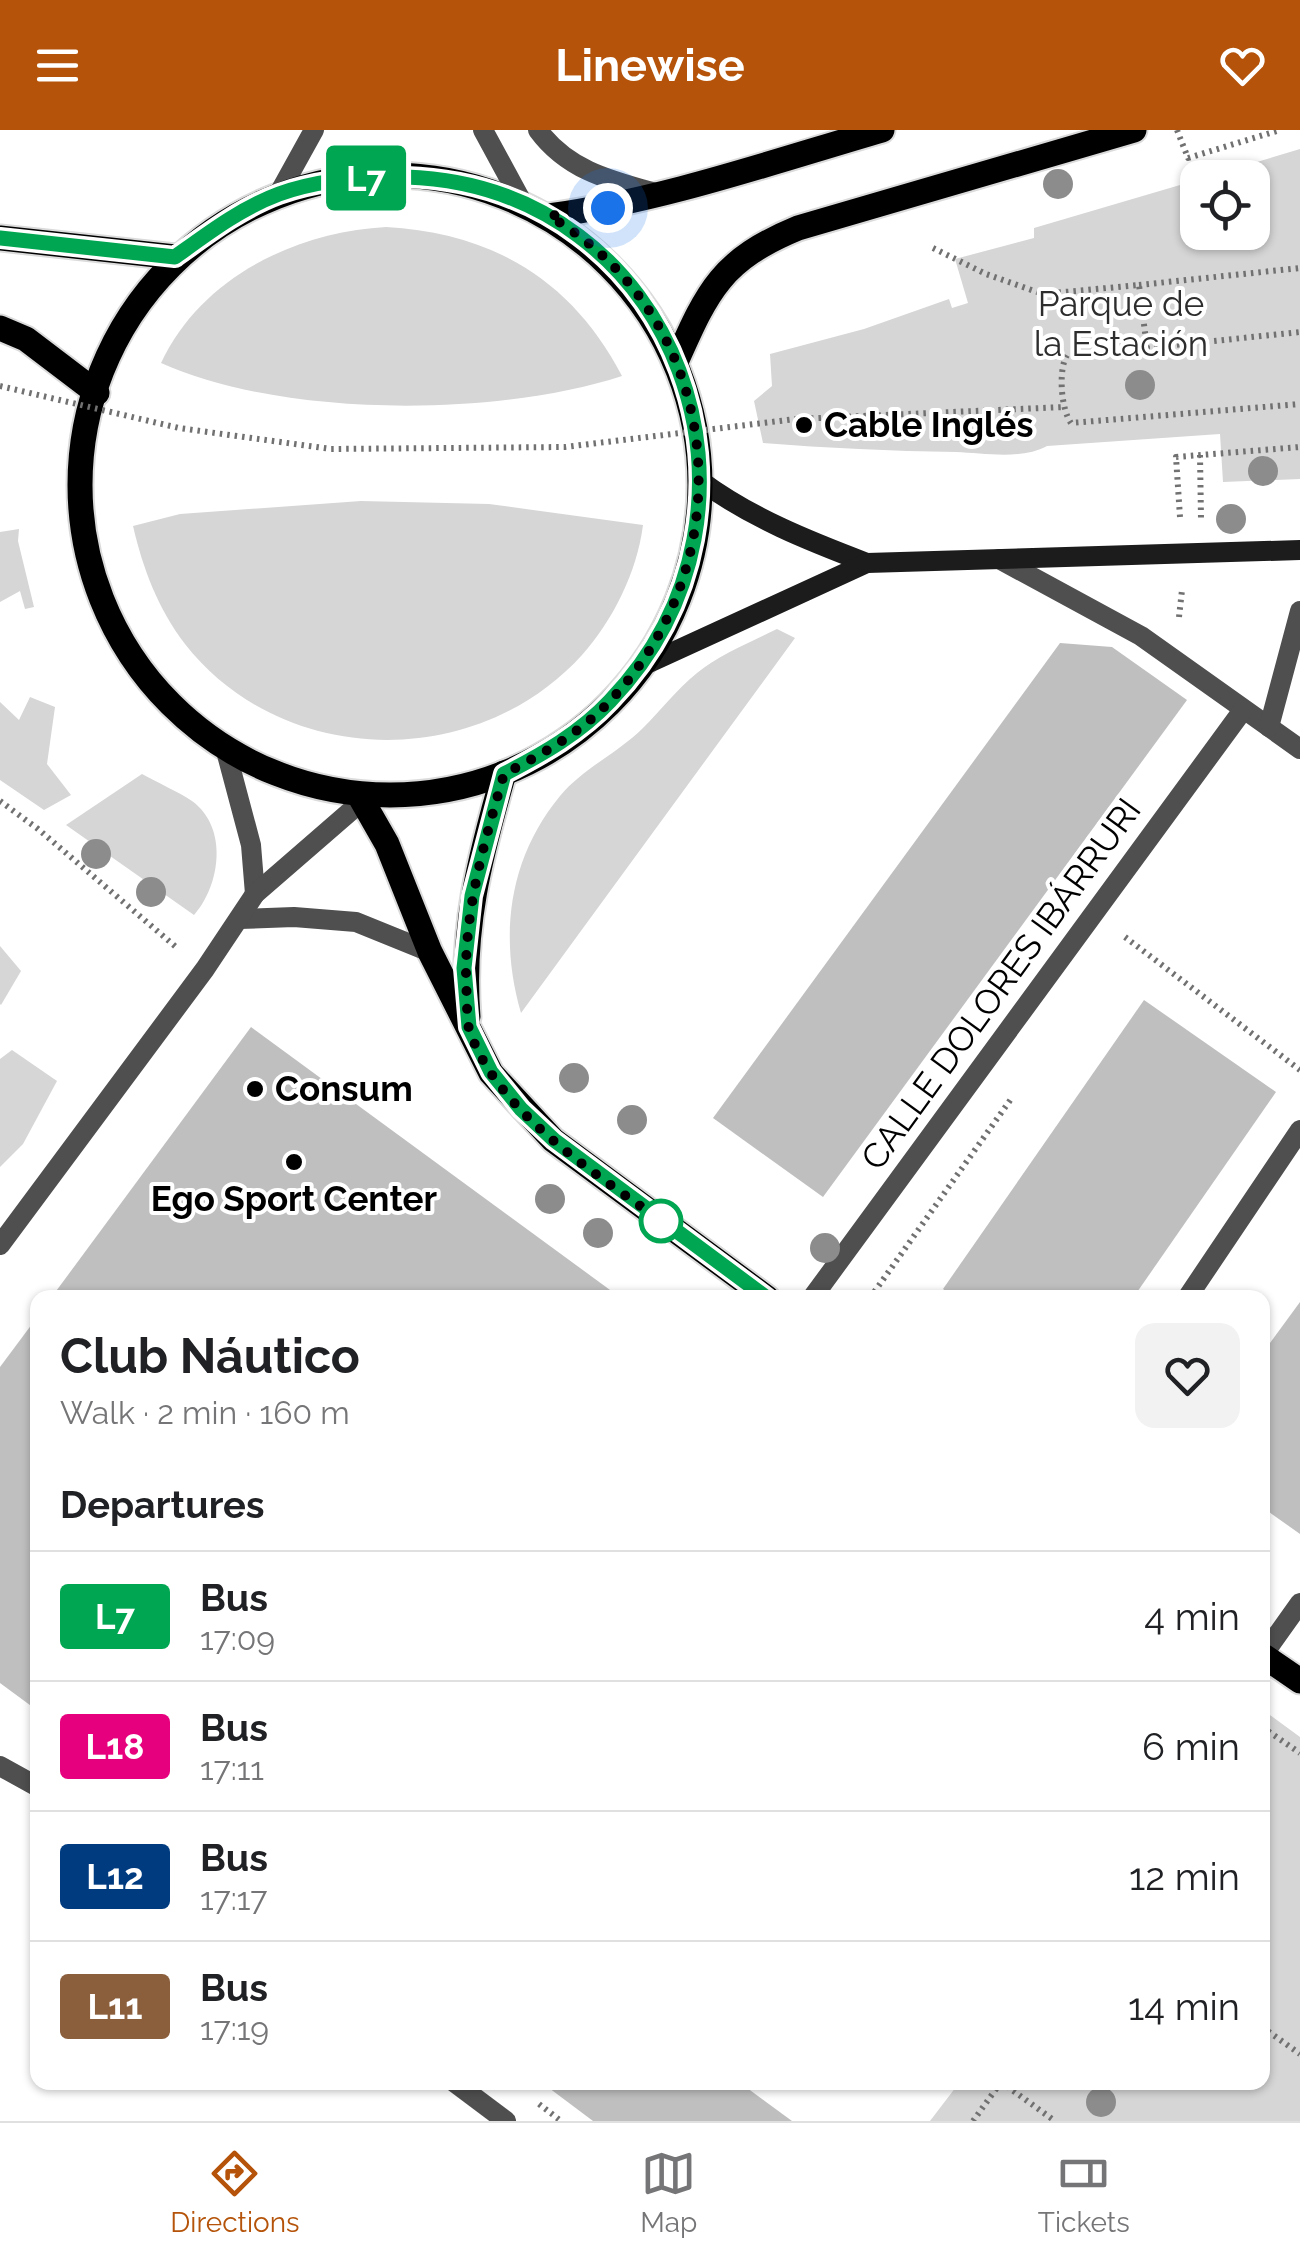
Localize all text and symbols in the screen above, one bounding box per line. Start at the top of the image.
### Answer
icon: menu [30,38,85,93]
icon: heart [1215,38,1270,93]
text: Linewise [555,39,745,92]
line badge: L7 [321,145,411,210]
text: L7 [346,158,386,199]
map controls [1180,160,1270,250]
button: locate [1180,160,1270,250]
your location [583,183,633,233]
park label: Parque de la Estación [1034,283,1208,364]
place label: Cable Inglés [824,404,1033,445]
marker: Cable Inglés [793,414,815,436]
street label: CALLE DOLORES IBÁRRURI [852,790,1149,1177]
place label: Consum [275,1068,413,1109]
marker: Consum [244,1078,266,1100]
marker: Ego Sport Center [283,1151,305,1173]
place label: Ego Sport Center [151,1178,438,1219]
unlabelled marker [640,1200,682,1242]
button: heart [1135,1323,1240,1428]
text: Club Náutico [60,1328,360,1384]
text: Walk · 2 min · 160 m [60,1394,350,1431]
text: Departures [60,1482,265,1527]
text: Bus [200,1575,268,1620]
text: 4 min [1144,1594,1240,1639]
text: L7 [95,1596,135,1637]
text: 17:09 [200,1620,275,1657]
text: Bus [200,1705,268,1750]
text: 6 min [1142,1724,1240,1769]
text: L18 [86,1726,144,1767]
text: 17:11 [200,1750,264,1787]
text: Bus [200,1835,268,1880]
text: 12 min [1129,1854,1240,1899]
text: L12 [86,1856,144,1897]
text: 17:17 [200,1880,267,1917]
text: Bus [200,1965,268,2010]
text: 14 min [1128,1984,1240,2029]
text: L11 [87,1986,143,2027]
text: 17:19 [200,2010,269,2047]
tab: Directions [170,2146,300,2239]
tab: Map [640,2146,697,2239]
tab: Tickets [1038,2146,1130,2239]

